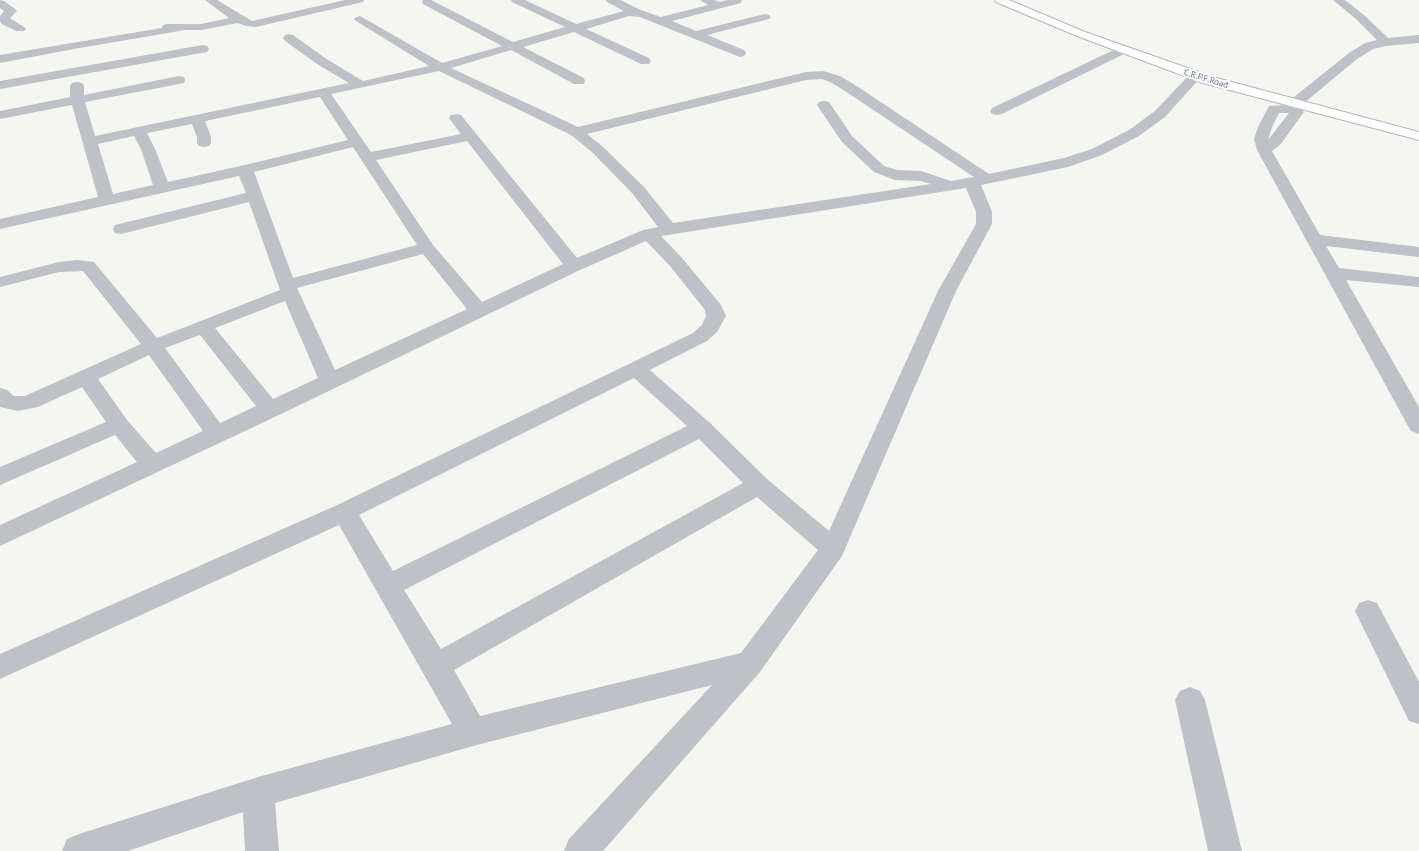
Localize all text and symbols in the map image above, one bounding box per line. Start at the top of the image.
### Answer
street label: C.R.P.F.Road [1183,67,1229,91]

